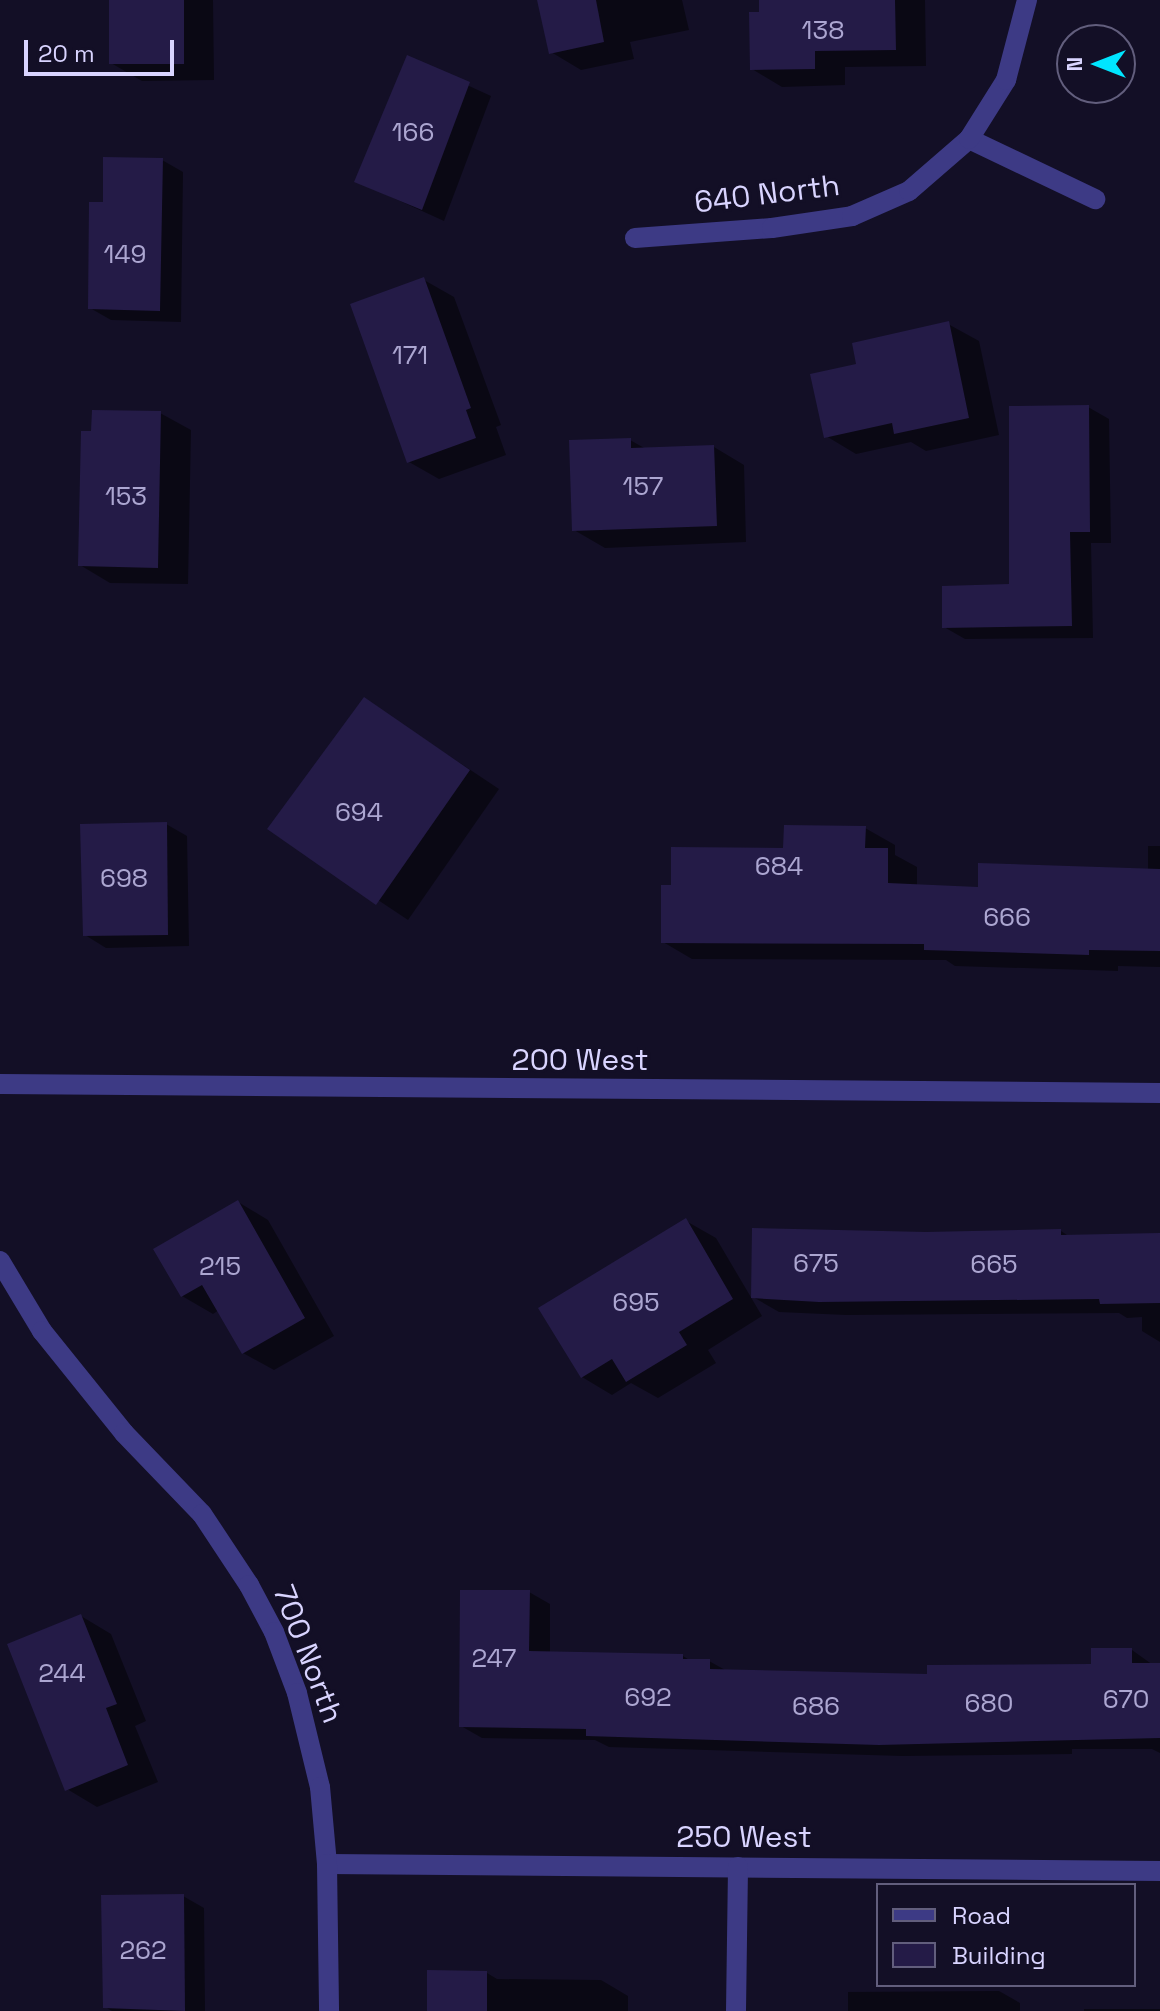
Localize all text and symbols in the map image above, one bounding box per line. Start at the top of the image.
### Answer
house number: 138 [802,15,844,47]
scale bar [28,24,178,74]
north arrow [1056,24,1136,104]
text: 20 m [38,38,95,69]
text: N [1060,57,1088,71]
house number: 166 [392,117,434,149]
street label: 640 North [692,167,842,221]
house number: 149 [103,239,147,271]
house number: 171 [392,340,428,372]
house number: 157 [623,471,663,503]
house number: 153 [105,481,147,513]
house number: 694 [335,797,383,829]
house number: 684 [755,851,803,883]
house number: 698 [100,863,148,895]
house number: 666 [983,902,1031,934]
street label: 200 West [511,1042,649,1078]
house number: 675 [793,1248,839,1280]
house number: 665 [970,1249,1018,1281]
house number: 215 [199,1251,241,1283]
house number: 695 [612,1287,660,1319]
street label: 700 North [265,1580,351,1728]
house number: 247 [472,1643,516,1675]
house number: 244 [38,1658,86,1690]
house number: 692 [624,1682,672,1714]
house number: 670 [1103,1684,1149,1716]
house number: 680 [965,1688,1013,1720]
house number: 686 [792,1691,840,1723]
street label: 250 West [676,1819,812,1855]
legend [876,1883,1136,1987]
text: Road [952,1900,1011,1931]
house number: 262 [119,1935,167,1967]
text: Building [952,1940,1046,1971]

